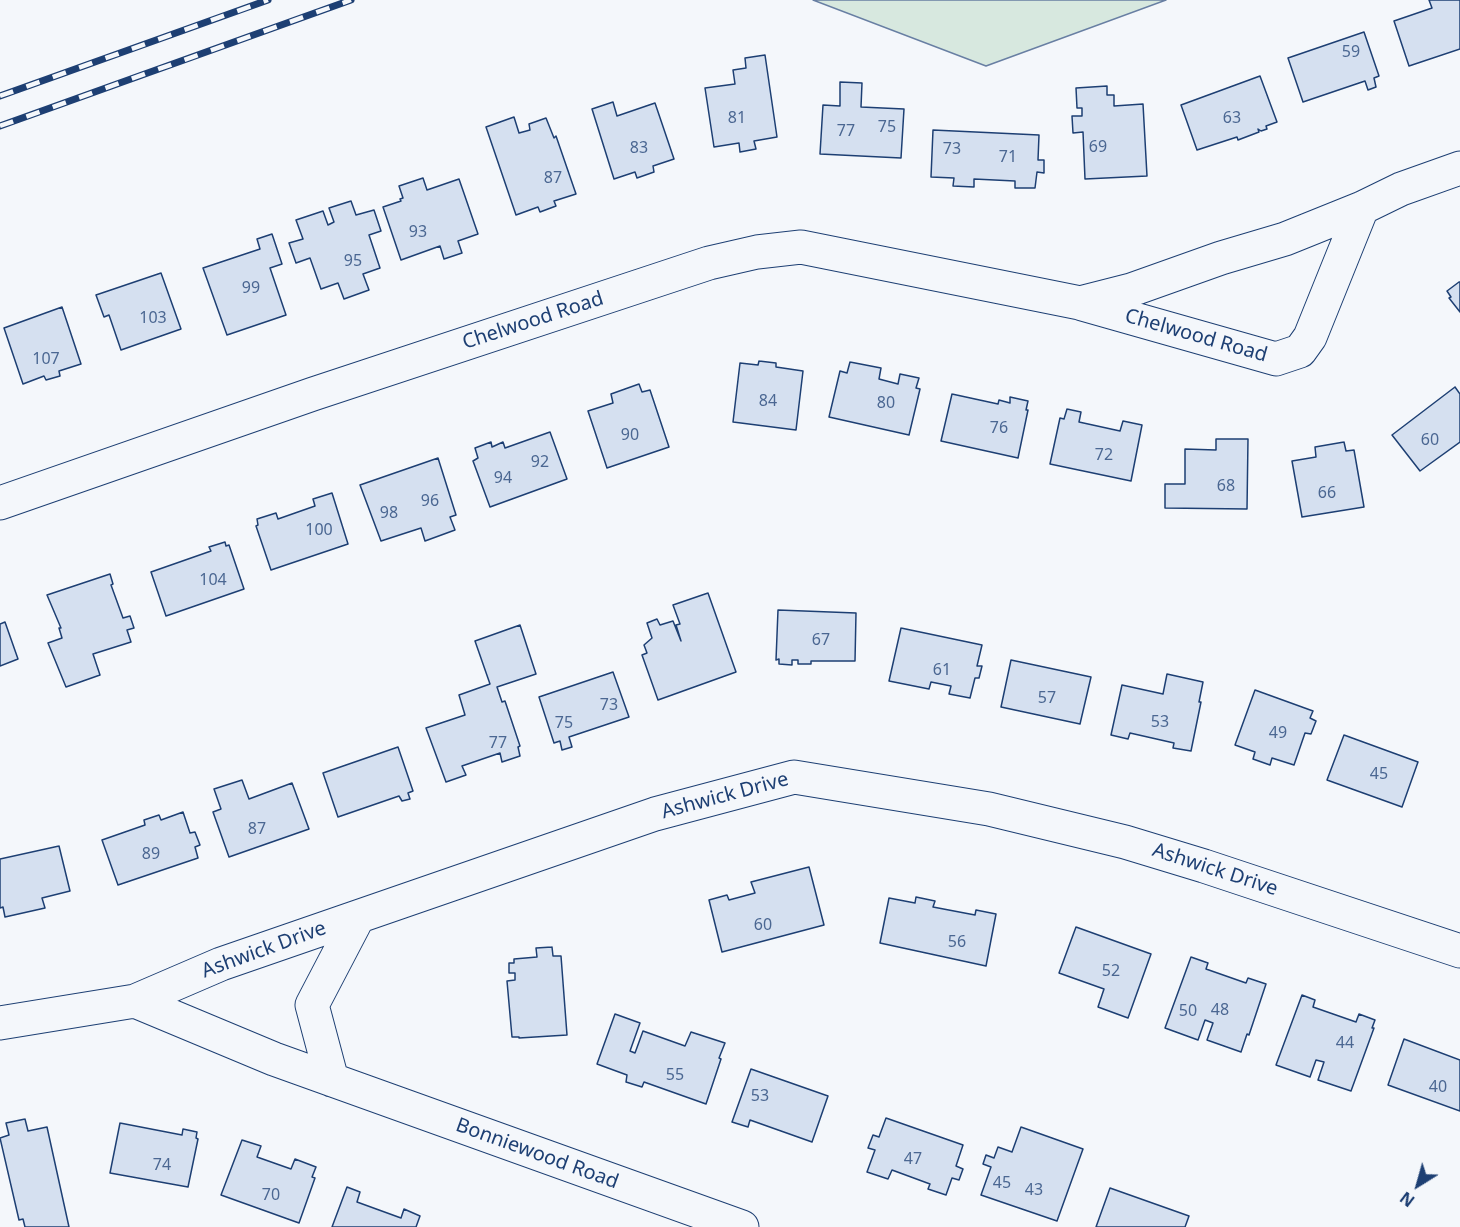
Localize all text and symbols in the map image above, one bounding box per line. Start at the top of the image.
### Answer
house number: 59 [1342,42,1360,62]
house number: 81 [728,108,746,128]
house number: 63 [1223,108,1241,128]
house number: 75 [878,117,896,137]
house number: 77 [837,121,855,141]
house number: 69 [1089,137,1107,157]
house number: 83 [630,138,648,158]
house number: 73 [943,139,961,159]
house number: 71 [999,147,1017,167]
house number: 87 [544,168,562,188]
house number: 93 [409,222,427,242]
house number: 95 [344,251,362,271]
house number: 99 [242,278,260,298]
street label: Chelwood Road [459,287,607,355]
street label: Chelwood Road [1122,304,1270,368]
house number: 103 [139,308,167,328]
house number: 107 [32,349,60,369]
house number: 84 [759,391,777,411]
house number: 80 [877,393,895,413]
house number: 76 [990,418,1008,438]
house number: 90 [621,425,639,445]
house number: 60 [1421,430,1439,450]
house number: 72 [1095,445,1113,465]
house number: 92 [531,452,549,472]
house number: 94 [494,468,512,488]
house number: 68 [1217,476,1235,496]
house number: 66 [1318,483,1336,503]
house number: 96 [421,491,439,511]
house number: 98 [380,503,398,523]
house number: 100 [305,520,333,540]
house number: 104 [199,570,227,590]
house number: 67 [812,630,830,650]
house number: 61 [933,660,951,680]
house number: 57 [1038,688,1056,708]
house number: 73 [600,695,618,715]
house number: 53 [1151,712,1169,732]
house number: 75 [555,713,573,733]
house number: 49 [1269,723,1287,743]
house number: 77 [489,733,507,753]
house number: 45 [1370,764,1388,784]
street label: Ashwick Drive [659,768,791,824]
house number: 87 [248,819,266,839]
street label: Ashwick Drive [1149,838,1281,902]
house number: 89 [142,844,160,864]
house number: 60 [754,915,772,935]
street label: Ashwick Drive [199,916,329,984]
house number: 56 [948,932,966,952]
house number: 52 [1102,961,1120,981]
house number: 48 [1211,1000,1229,1020]
house number: 50 [1179,1001,1197,1021]
house number: 44 [1336,1033,1354,1053]
house number: 55 [666,1065,684,1085]
house number: 40 [1429,1077,1447,1097]
house number: 53 [751,1086,769,1106]
street label: Bonniewood Road [452,1113,622,1195]
house number: 47 [904,1149,922,1169]
house number: 74 [153,1155,171,1175]
north arrow [1388,1155,1448,1215]
house number: 45 [993,1173,1011,1193]
house number: 43 [1025,1180,1043,1200]
house number: 70 [262,1185,280,1205]
text: N [1395,1187,1419,1212]

